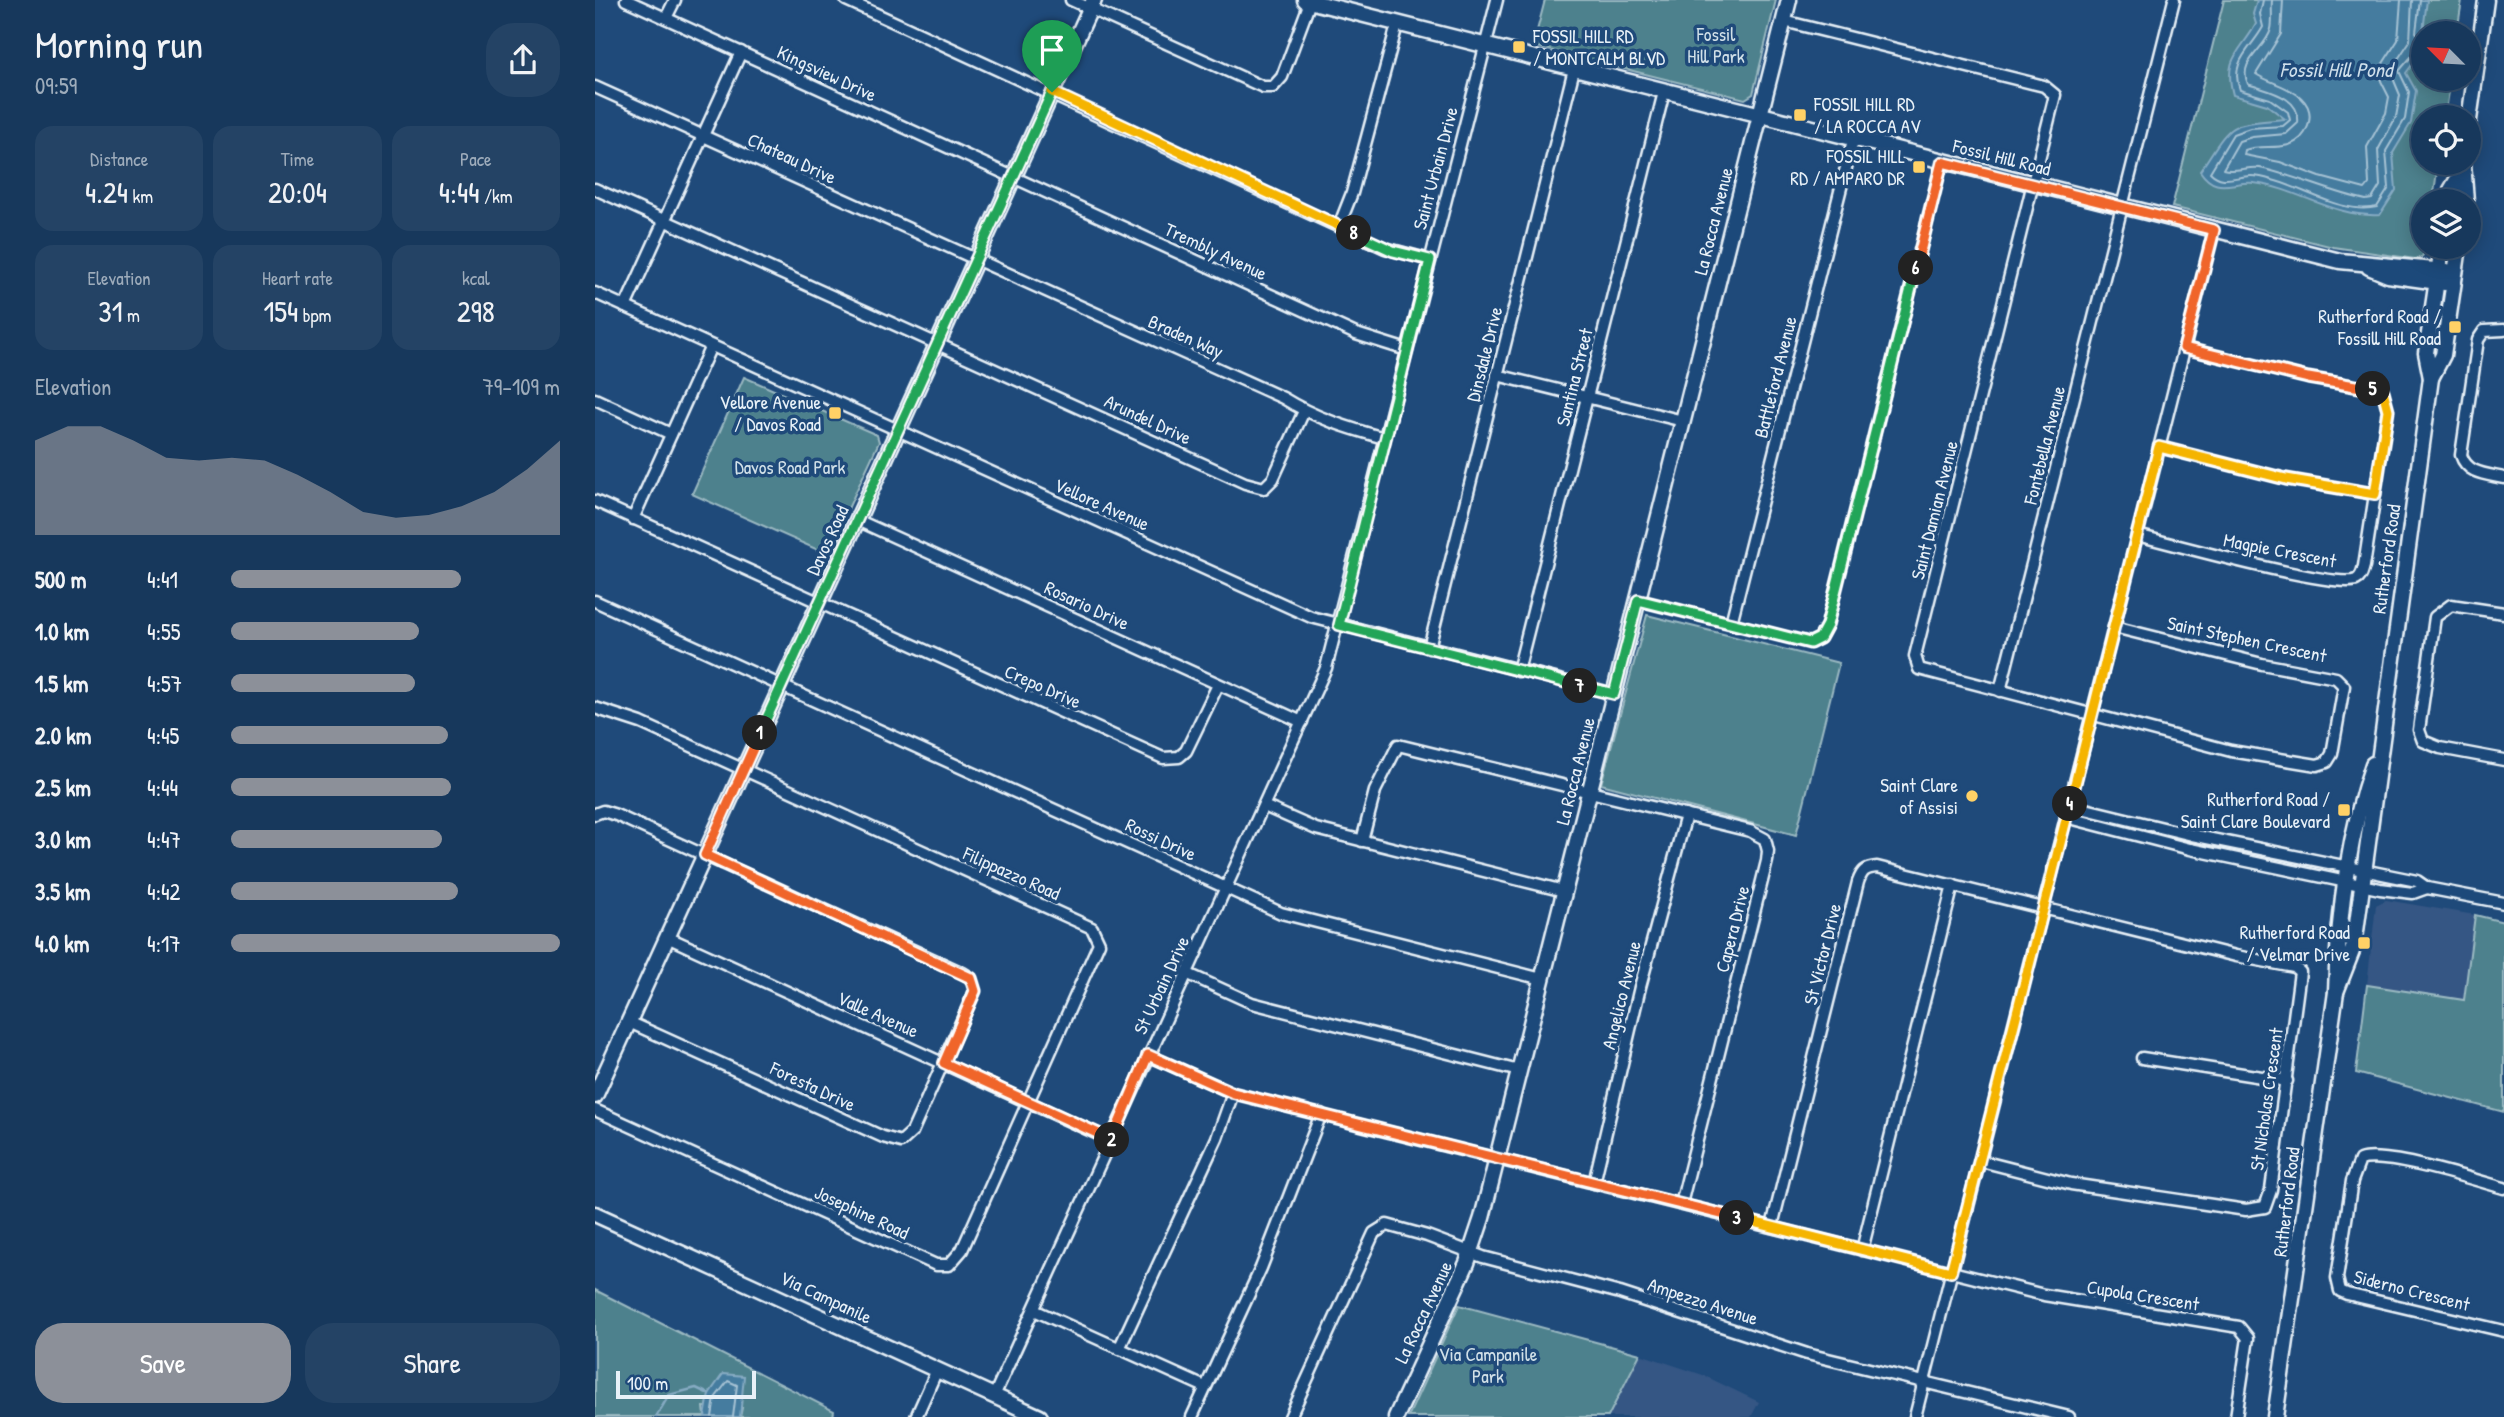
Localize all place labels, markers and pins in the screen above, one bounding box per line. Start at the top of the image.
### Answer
pin [1022,20,1082,92]
place label: FOSSIL HILL RD / MONTCALM BLVD [1532,23,1665,71]
marker: FOSSIL HILL RD / MONTCALM BLVD [1511,39,1527,55]
place label: FOSSIL HILL RD / LA ROCCA AV [1813,91,1921,139]
marker: FOSSIL HILL RD / LA ROCCA AV [1792,107,1808,123]
place label: FOSSIL HILL RD / AMPARO DR [1790,143,1905,191]
marker: FOSSIL HILL RD / AMPARO DR [1911,159,1927,175]
pin: 8 [1337,216,1371,250]
pin: 6 [1899,250,1933,286]
place label: Rutherford Road / Fossill Hill Road [2318,303,2442,351]
marker: Rutherford Road / Fossill Hill Road [2447,319,2463,335]
pin: 5 [2355,372,2391,406]
place label: Vellore Avenue / Davos Road [719,389,822,437]
marker: Vellore Avenue / Davos Road [827,405,843,421]
pin: 7 [1563,668,1597,704]
pin: 1 [743,716,777,750]
place label: Saint Clare of Assisi [1880,772,1958,820]
pin: 4 [2053,786,2087,822]
place label: Rutherford Road / Saint Clare Boulevard [2181,786,2331,834]
marker: Saint Clare of Assisi [1964,788,1980,804]
marker: Rutherford Road / Saint Clare Boulevard [2336,802,2352,818]
place label: Rutherford Road / Velmar Drive [2240,919,2351,967]
marker: Rutherford Road / Velmar Drive [2356,935,2372,951]
pin: 2 [1095,1122,1129,1158]
pin: 3 [1719,1200,1755,1236]

